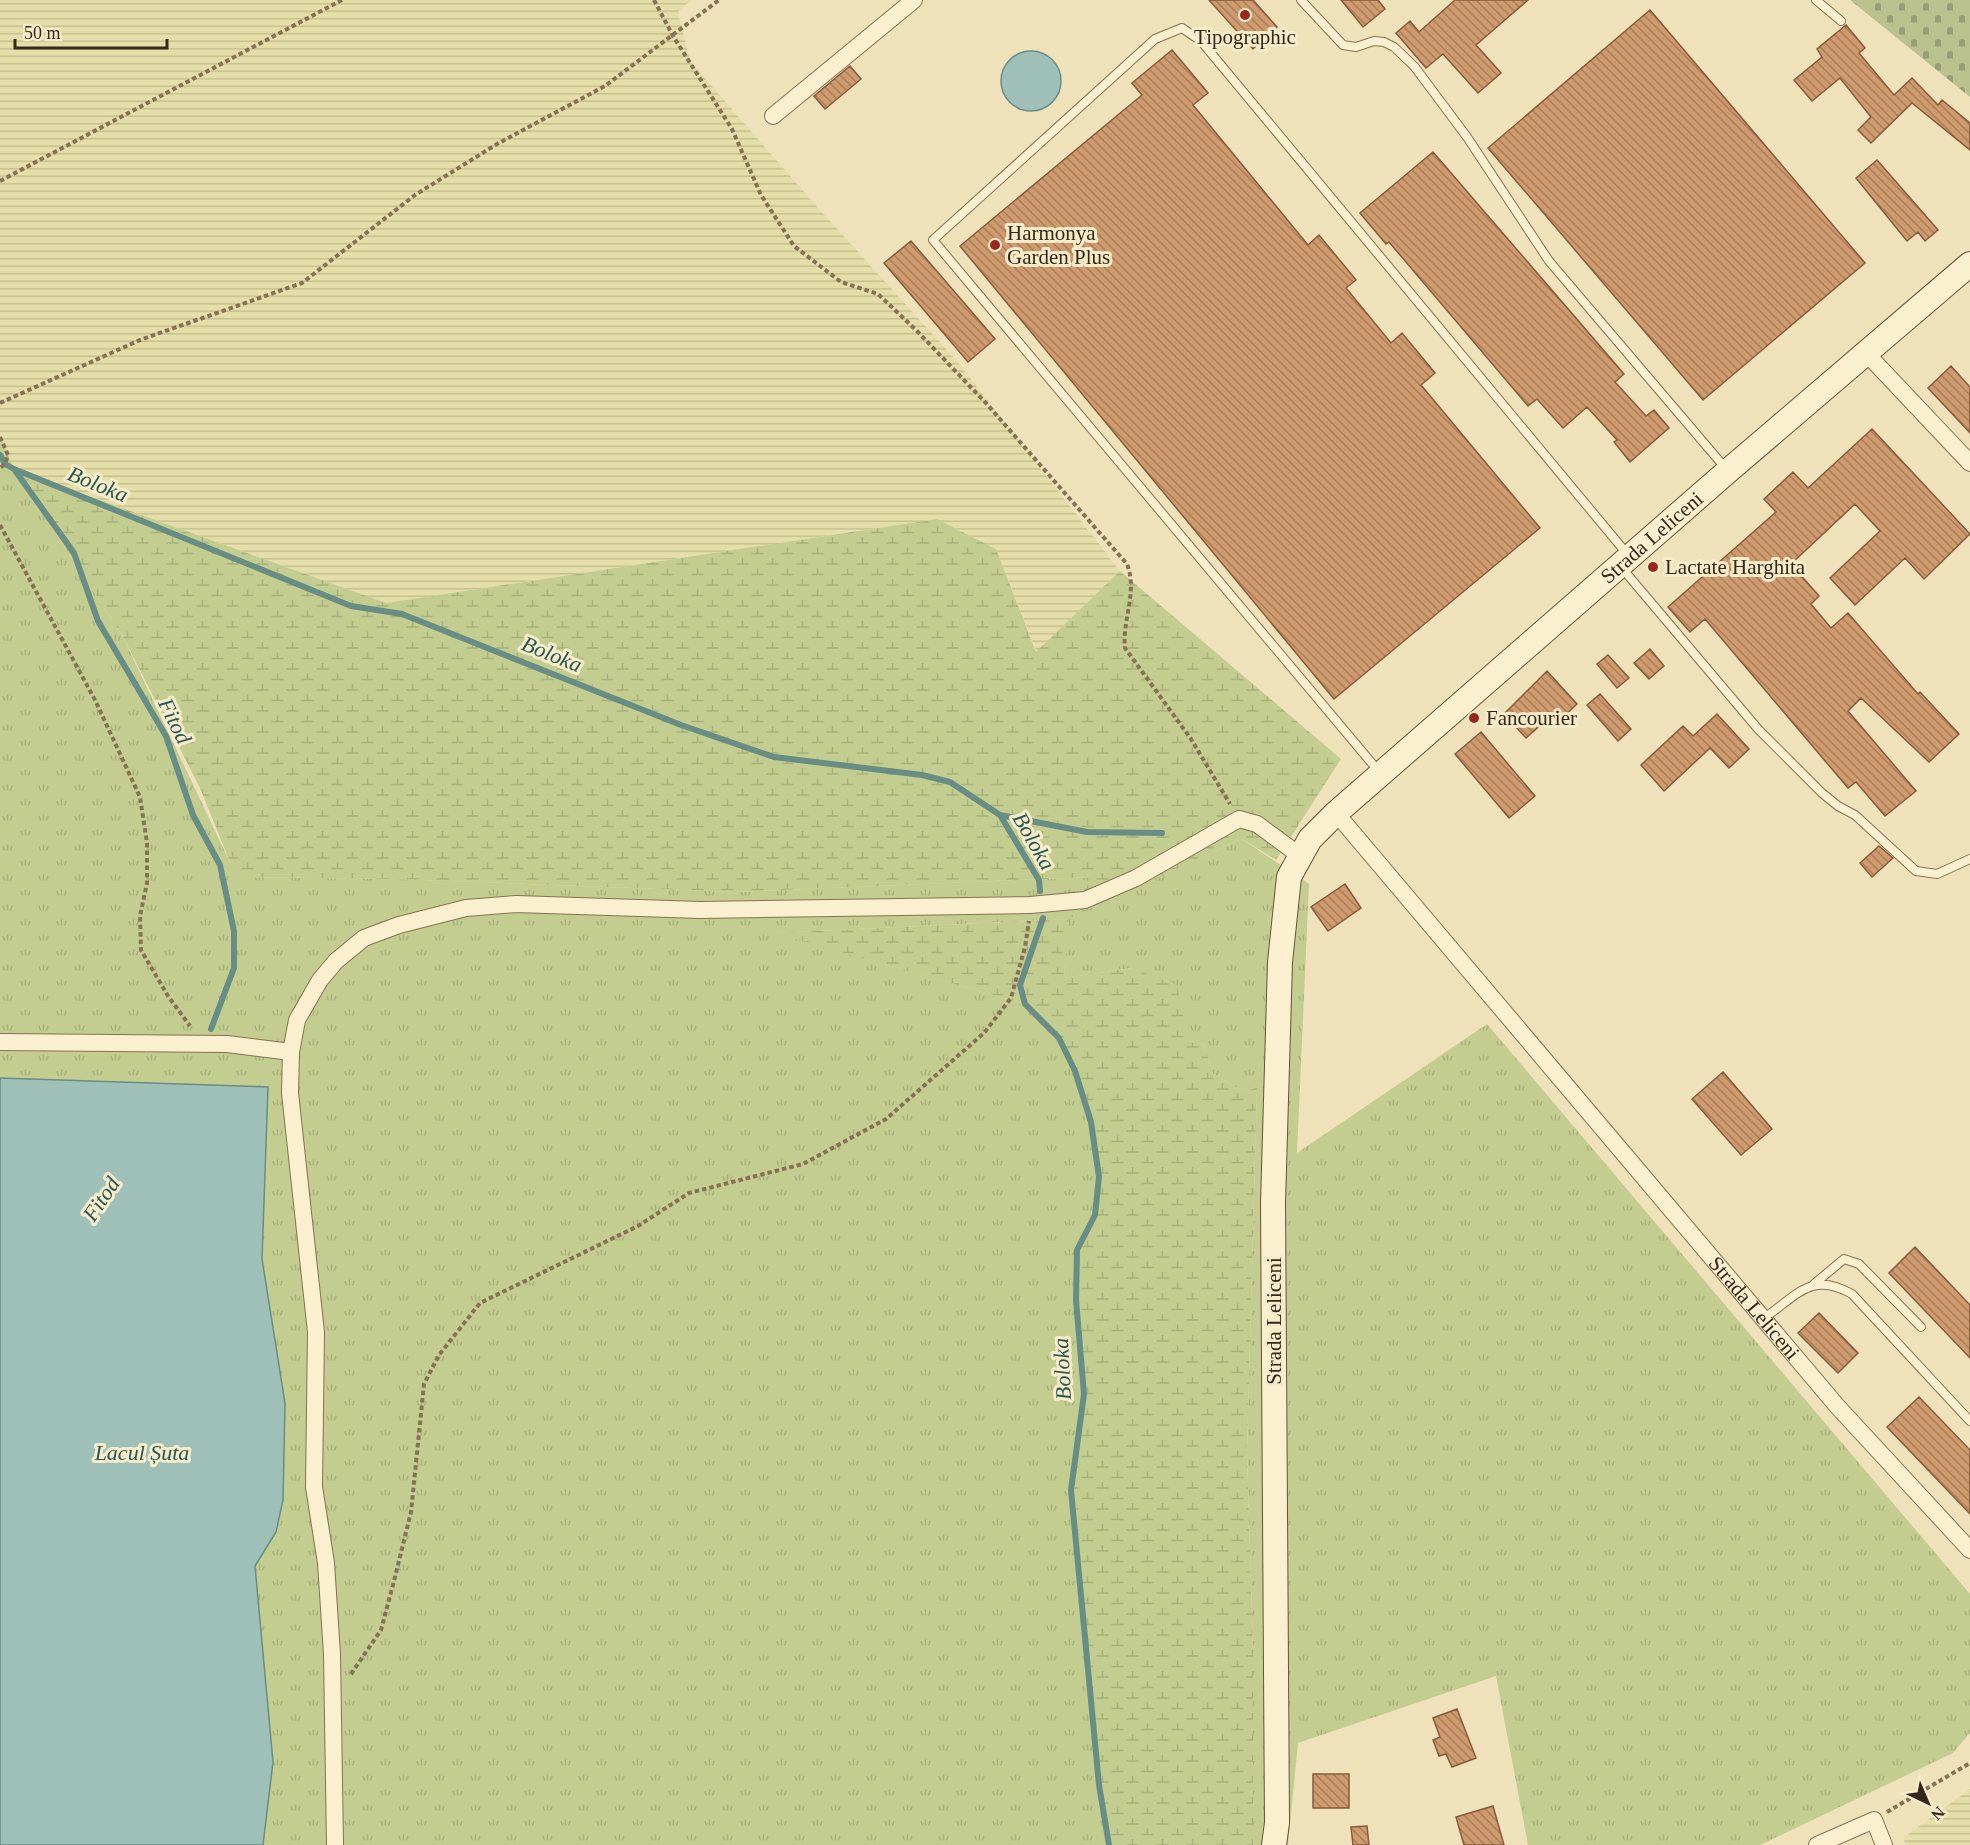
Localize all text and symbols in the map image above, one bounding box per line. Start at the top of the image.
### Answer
marker: Tipographic [1238,8,1252,22]
scale bar [15,12,166,50]
text: 50 m [24,23,61,43]
place label: Tipographic [1194,25,1296,49]
place label: Harmonya Garden Plus [1007,221,1110,269]
marker: Harmonya Garden Plus [988,238,1002,252]
water label: Boloka [64,461,132,507]
street label: Strada Leliceni [1596,486,1708,589]
place label: Lactate Harghita [1665,555,1806,579]
marker: Lactate Harghita [1646,560,1660,574]
water label: Boloka [518,631,586,677]
water label: Fitod [153,693,197,749]
place label: Fancourier [1486,706,1577,730]
marker: Fancourier [1467,711,1481,725]
water label: Boloka [1008,808,1060,874]
water label: Fitod [77,1171,125,1227]
street label: Strada Leliceni [1704,1251,1805,1365]
street label: Strada Leliceni [1262,1257,1286,1385]
water label: Boloka [1048,1337,1076,1401]
water label: Lacul Șuta [94,1440,189,1465]
north arrow [1898,1773,1958,1833]
text: N [1928,1803,1948,1824]

